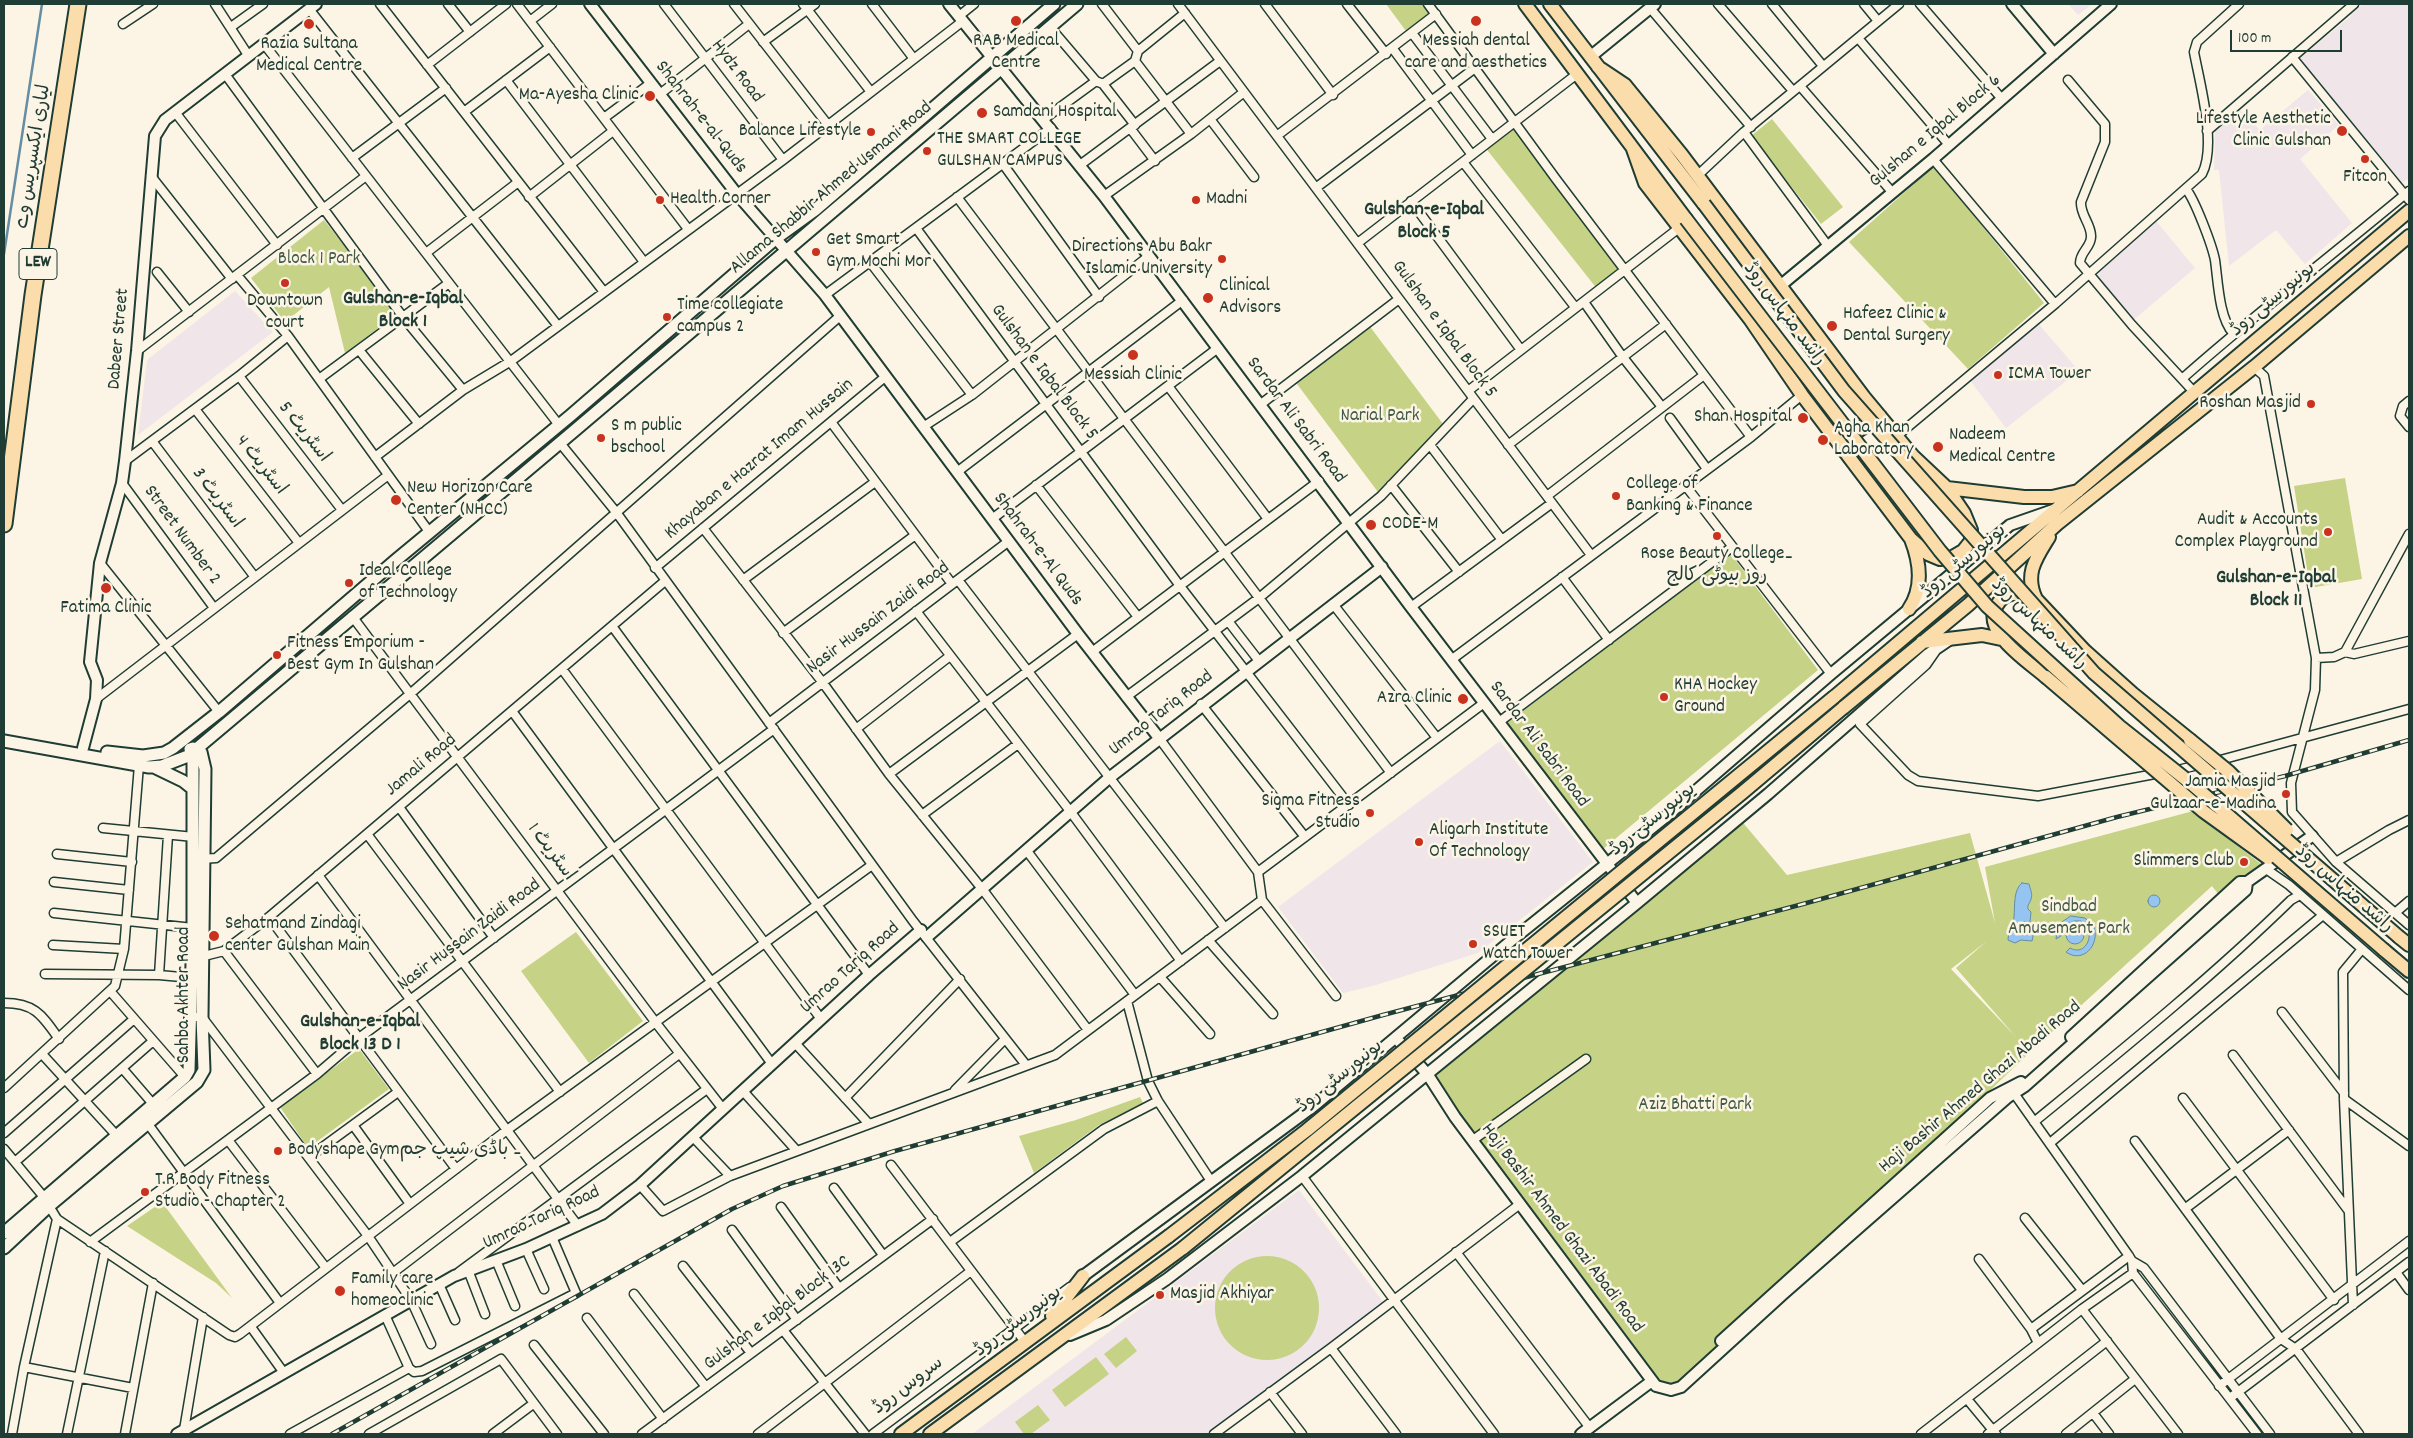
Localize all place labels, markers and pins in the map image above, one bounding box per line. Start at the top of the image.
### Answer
marker: RAB Medical Centre [1009,14,1023,28]
marker: Messiah dental care and aesthetics [1469,14,1483,28]
marker: Razia Sultana Medical Centre [302,17,316,31]
place label: RAB Medical Centre [973,31,1059,75]
place label: Messiah dental care and aesthetics [1405,31,1547,75]
place label: Razia Sultana Medical Centre [256,34,362,78]
place label: Ma-Ayesha Clinic [519,85,639,107]
marker: Ma-Ayesha Clinic [643,89,657,103]
place label: Samdani Hospital [993,102,1117,124]
marker: Samdani Hospital [975,106,989,120]
place label: Lifestyle Aesthetic Clinic Gulshan [2196,109,2331,153]
place label: Balance Lifestyle [739,121,861,143]
marker: Lifestyle Aesthetic Clinic Gulshan [2335,124,2349,138]
marker: Balance Lifestyle [865,126,877,138]
place label: THE SMART COLLEGE GULSHAN CAMPUS [937,129,1081,173]
marker: THE SMART COLLEGE GULSHAN CAMPUS [921,145,933,157]
marker: Fitcon [2359,153,2371,165]
place label: Fitcon [2343,167,2387,189]
place label: Health Corner [670,189,771,211]
place label: Madni [1206,189,1247,211]
marker: Health Corner [654,194,666,206]
marker: Madni [1190,194,1202,206]
place label: Get Smart Gym Mochi Mor [826,230,931,274]
place label: Directions Abu Bakr Islamic University [1072,237,1212,281]
marker: Get Smart Gym Mochi Mor [810,246,822,258]
marker: Directions Abu Bakr Islamic University [1216,253,1228,265]
place label: Clinical Advisors [1219,276,1281,320]
marker: Downtown court [279,277,291,289]
place label: Downtown court [247,291,323,335]
marker: Clinical Advisors [1201,291,1215,305]
place label: Time collegiate campus 2 [677,295,783,339]
place label: Hafeez Clinic & Dental Surgery [1843,304,1950,348]
marker: Time collegiate campus 2 [661,311,673,323]
marker: Hafeez Clinic & Dental Surgery [1825,319,1839,333]
marker: Messiah Clinic [1126,348,1140,362]
place label: ICMA Tower [2008,364,2091,386]
place label: Messiah Clinic [1084,365,1182,387]
marker: ICMA Tower [1992,369,2004,381]
place label: Roshan Masjid [2199,393,2301,415]
marker: Roshan Masjid [2305,398,2317,410]
place label: Shan Hospital [1694,407,1792,429]
marker: Shan Hospital [1796,411,1810,425]
place label: S m public bschool [611,416,682,460]
place label: Agha Khan Laboratory [1834,418,1914,462]
place label: Nadeem Medical Centre [1949,425,2055,469]
marker: S m public bschool [595,432,607,444]
marker: Agha Khan Laboratory [1816,433,1830,447]
marker: Nadeem Medical Centre [1931,440,1945,454]
place label: College of Banking & Finance [1626,474,1753,518]
place label: New Horizon Care Center (NHCC) [407,478,533,522]
marker: College of Banking & Finance [1610,490,1622,502]
marker: New Horizon Care Center (NHCC) [389,493,403,507]
place label: Audit & Accounts Complex Playground [2175,510,2318,554]
place label: CODE-M [1382,514,1438,536]
marker: CODE-M [1364,518,1378,532]
marker: Audit & Accounts Complex Playground [2322,526,2334,538]
marker: Rose Beauty College۔ روز بیوٹی کالج [1711,530,1723,542]
place label: Rose Beauty College۔ روز بیوٹی کالج [1640,544,1794,588]
place label: Ideal College of Technology [359,561,457,605]
marker: Ideal College of Technology [343,577,355,589]
marker: Fatima Clinic [99,581,113,595]
place label: Fatima Clinic [60,598,152,620]
place label: Fitness Emporium - Best Gym In Gulshan [287,633,434,677]
marker: Fitness Emporium - Best Gym In Gulshan [271,649,283,661]
place label: KHA Hockey Ground [1674,675,1757,719]
place label: Azra Clinic [1377,688,1452,710]
marker: KHA Hockey Ground [1658,691,1670,703]
marker: Azra Clinic [1456,692,1470,706]
place label: Jamia Masjid Gulzaar-e-Madina [2150,772,2276,816]
marker: Jamia Masjid Gulzaar-e-Madina [2280,788,2292,800]
place label: Sigma Fitness Studio [1261,791,1360,835]
marker: Sigma Fitness Studio [1364,807,1376,819]
place label: Aligarh Institute Of Technology [1429,820,1548,864]
marker: Aligarh Institute Of Technology [1413,836,1425,848]
place label: Slimmers Club [2133,851,2234,873]
marker: Slimmers Club [2238,856,2250,868]
place label: Sehatmand Zindagi center Gulshan Main [225,914,370,958]
place label: SSUET Watch Tower [1483,922,1573,966]
marker: Sehatmand Zindagi center Gulshan Main [207,929,221,943]
marker: SSUET Watch Tower [1467,938,1479,950]
place label: Bodyshape Gym۔ باڈی شیپ جم [288,1140,522,1162]
marker: Bodyshape Gym۔ باڈی شیپ جم [272,1145,284,1157]
place label: T.R Body Fitness Studio - Chapter 2 [155,1170,285,1214]
marker: T.R Body Fitness Studio - Chapter 2 [139,1186,151,1198]
place label: Family care homeoclinic [351,1269,434,1313]
marker: Family care homeoclinic [333,1284,347,1298]
place label: Masjid Akhiyar [1170,1284,1274,1306]
marker: Masjid Akhiyar [1154,1289,1166,1301]

